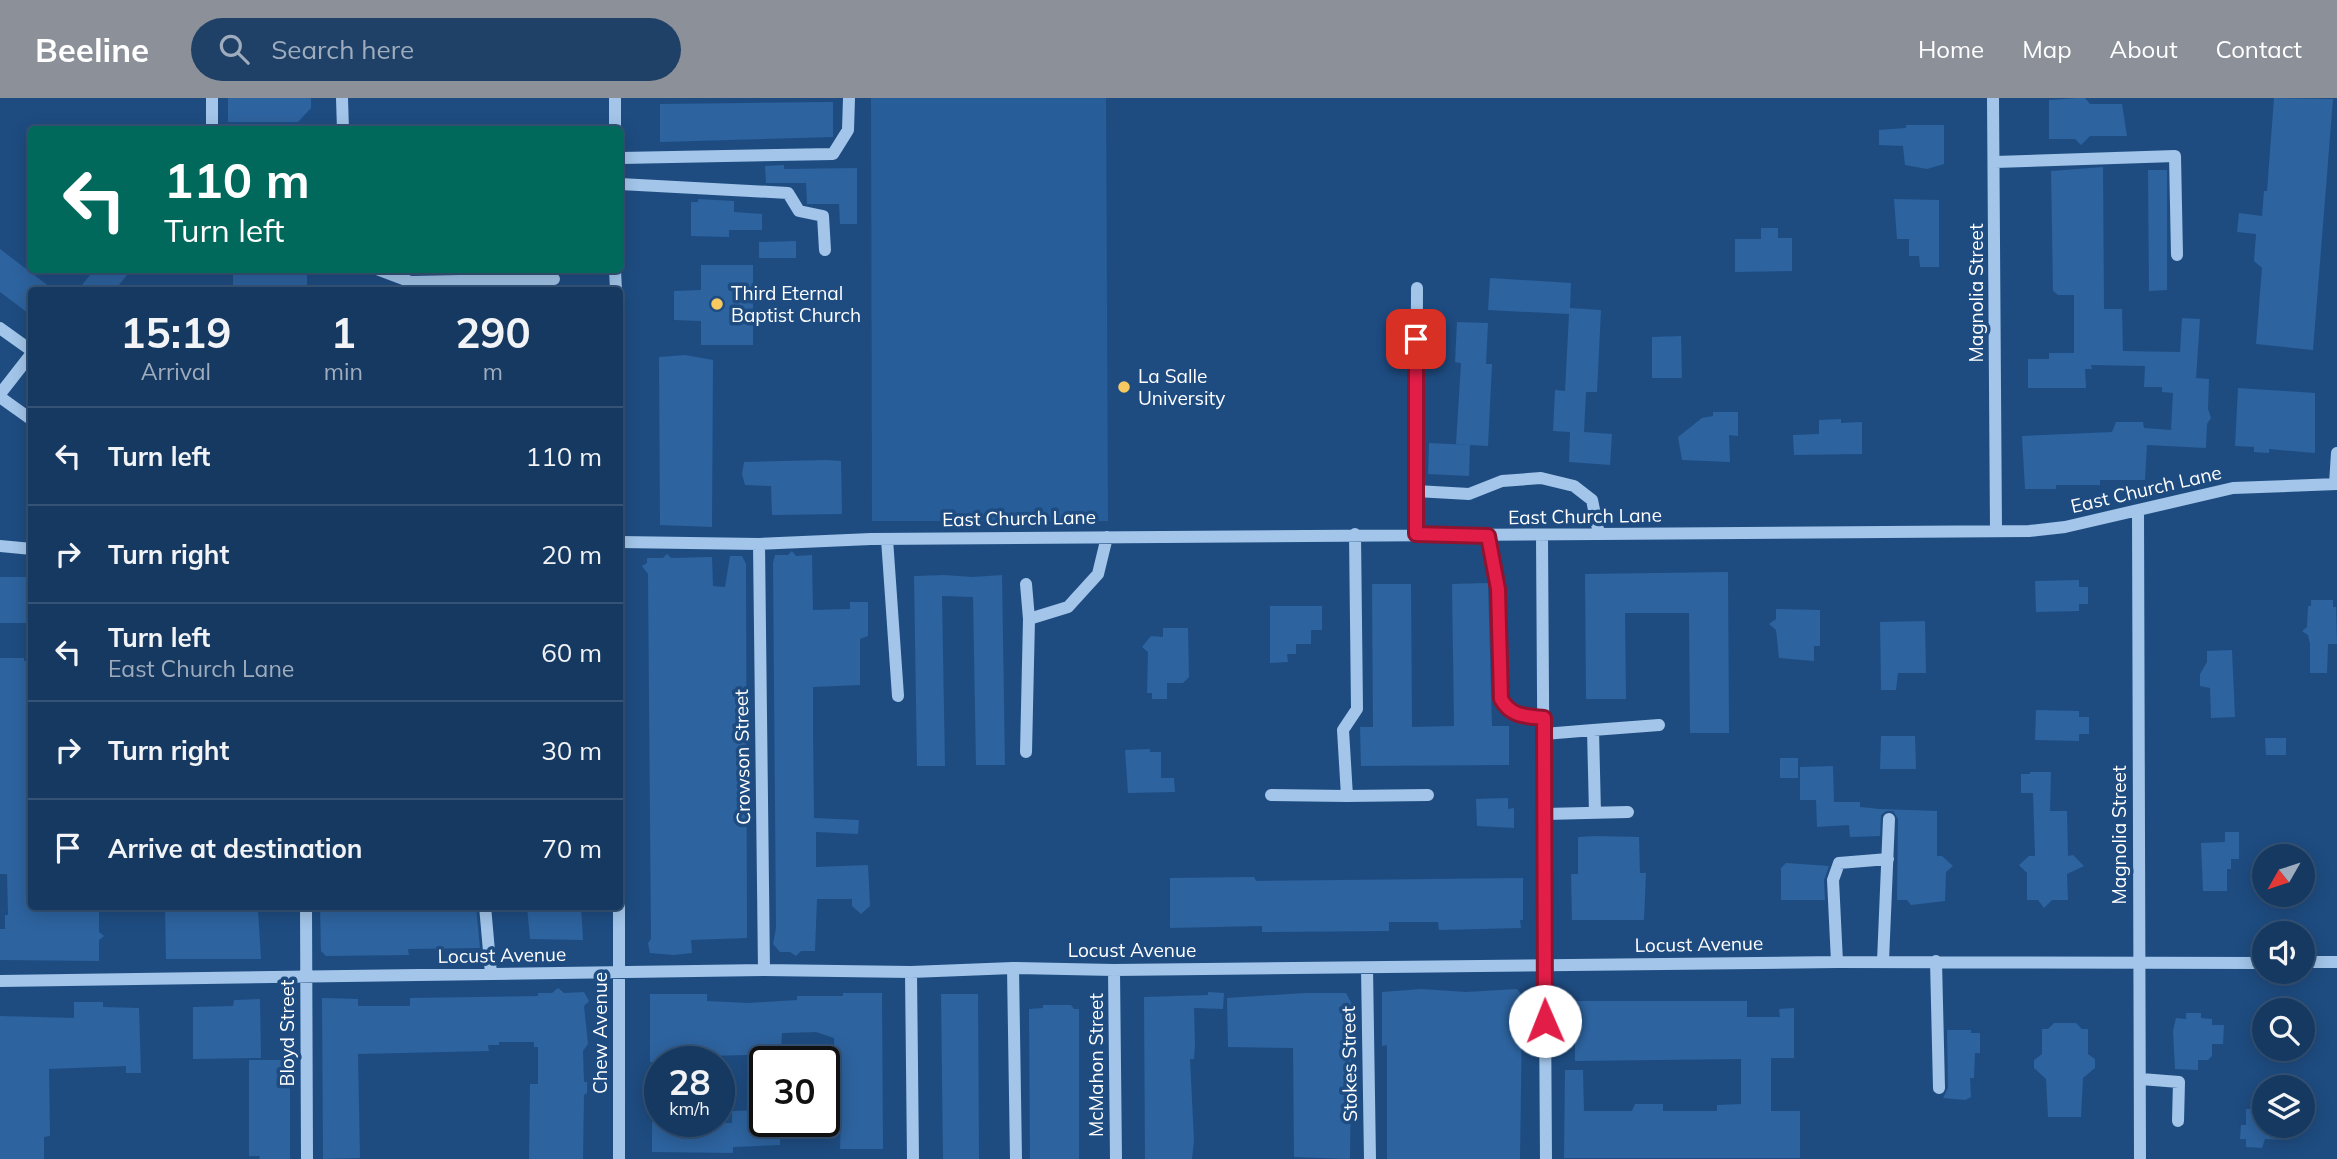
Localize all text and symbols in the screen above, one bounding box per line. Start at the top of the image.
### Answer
search box [191,18,681,81]
text: Beeline [35,29,149,70]
icon: search [215,30,253,68]
text: Search here [271,33,414,66]
text: Home [1918,34,1984,64]
text: Map [2022,34,2072,64]
text: About [2110,34,2178,64]
text: Contact [2216,34,2302,64]
text: 110 m [164,149,310,210]
icon: left [49,154,140,245]
text: Turn left [164,210,284,250]
street label: Magnolia Street [1964,223,1988,363]
place label: Third Eternal Baptist Church [731,281,861,327]
marker: Third Eternal Baptist Church [709,296,725,312]
text: 15:19 [120,306,231,359]
text: 1 [331,306,356,359]
text: 290 [455,306,531,359]
pin [1386,309,1446,369]
icon: arrive [1397,320,1435,358]
text: Arrival [141,357,211,386]
text: min [324,357,363,386]
text: m [483,357,503,386]
place label: La Salle University [1138,364,1225,410]
marker: La Salle University [1116,379,1132,395]
icon: left [49,437,87,475]
text: Turn left [108,440,210,473]
text: 110 m [526,440,602,473]
street label: East Church Lane [2068,460,2224,518]
street label: East Church Lane [1508,503,1662,529]
street label: East Church Lane [942,505,1096,531]
icon: right [49,535,87,573]
text: Turn right [108,538,229,571]
text: 20 m [541,538,602,571]
text: Turn left [108,621,210,654]
icon: left [49,633,87,671]
text: 60 m [541,636,602,669]
text: East Church Lane [108,654,294,683]
street label: Crowson Street [729,689,755,825]
icon: right [49,731,87,769]
text: Turn right [108,734,229,767]
text: 30 m [541,734,602,767]
street label: Magnolia Street [2107,765,2131,905]
icon: arrive [49,829,87,867]
text: Arrive at destination [108,832,363,865]
text: 70 m [541,832,602,865]
north arrow [2252,844,2315,906]
map controls [2252,844,2315,1138]
button: sound [2252,921,2315,984]
street label: Locust Avenue [1634,931,1764,957]
street label: Locust Avenue [1068,938,1196,962]
street label: Locust Avenue [437,942,567,968]
street label: Chew Avenue [588,972,612,1094]
street label: Bloyd Street [275,979,299,1087]
position arrow [1508,984,1582,1058]
street label: McMahon Street [1084,993,1108,1137]
button: search [2252,998,2315,1061]
street label: Stokes Street [1336,1005,1362,1122]
speed limit sign: 30 [749,1046,840,1137]
text: 28 [668,1060,711,1104]
button: layers [2252,1075,2315,1138]
text: km/h [669,1097,710,1120]

